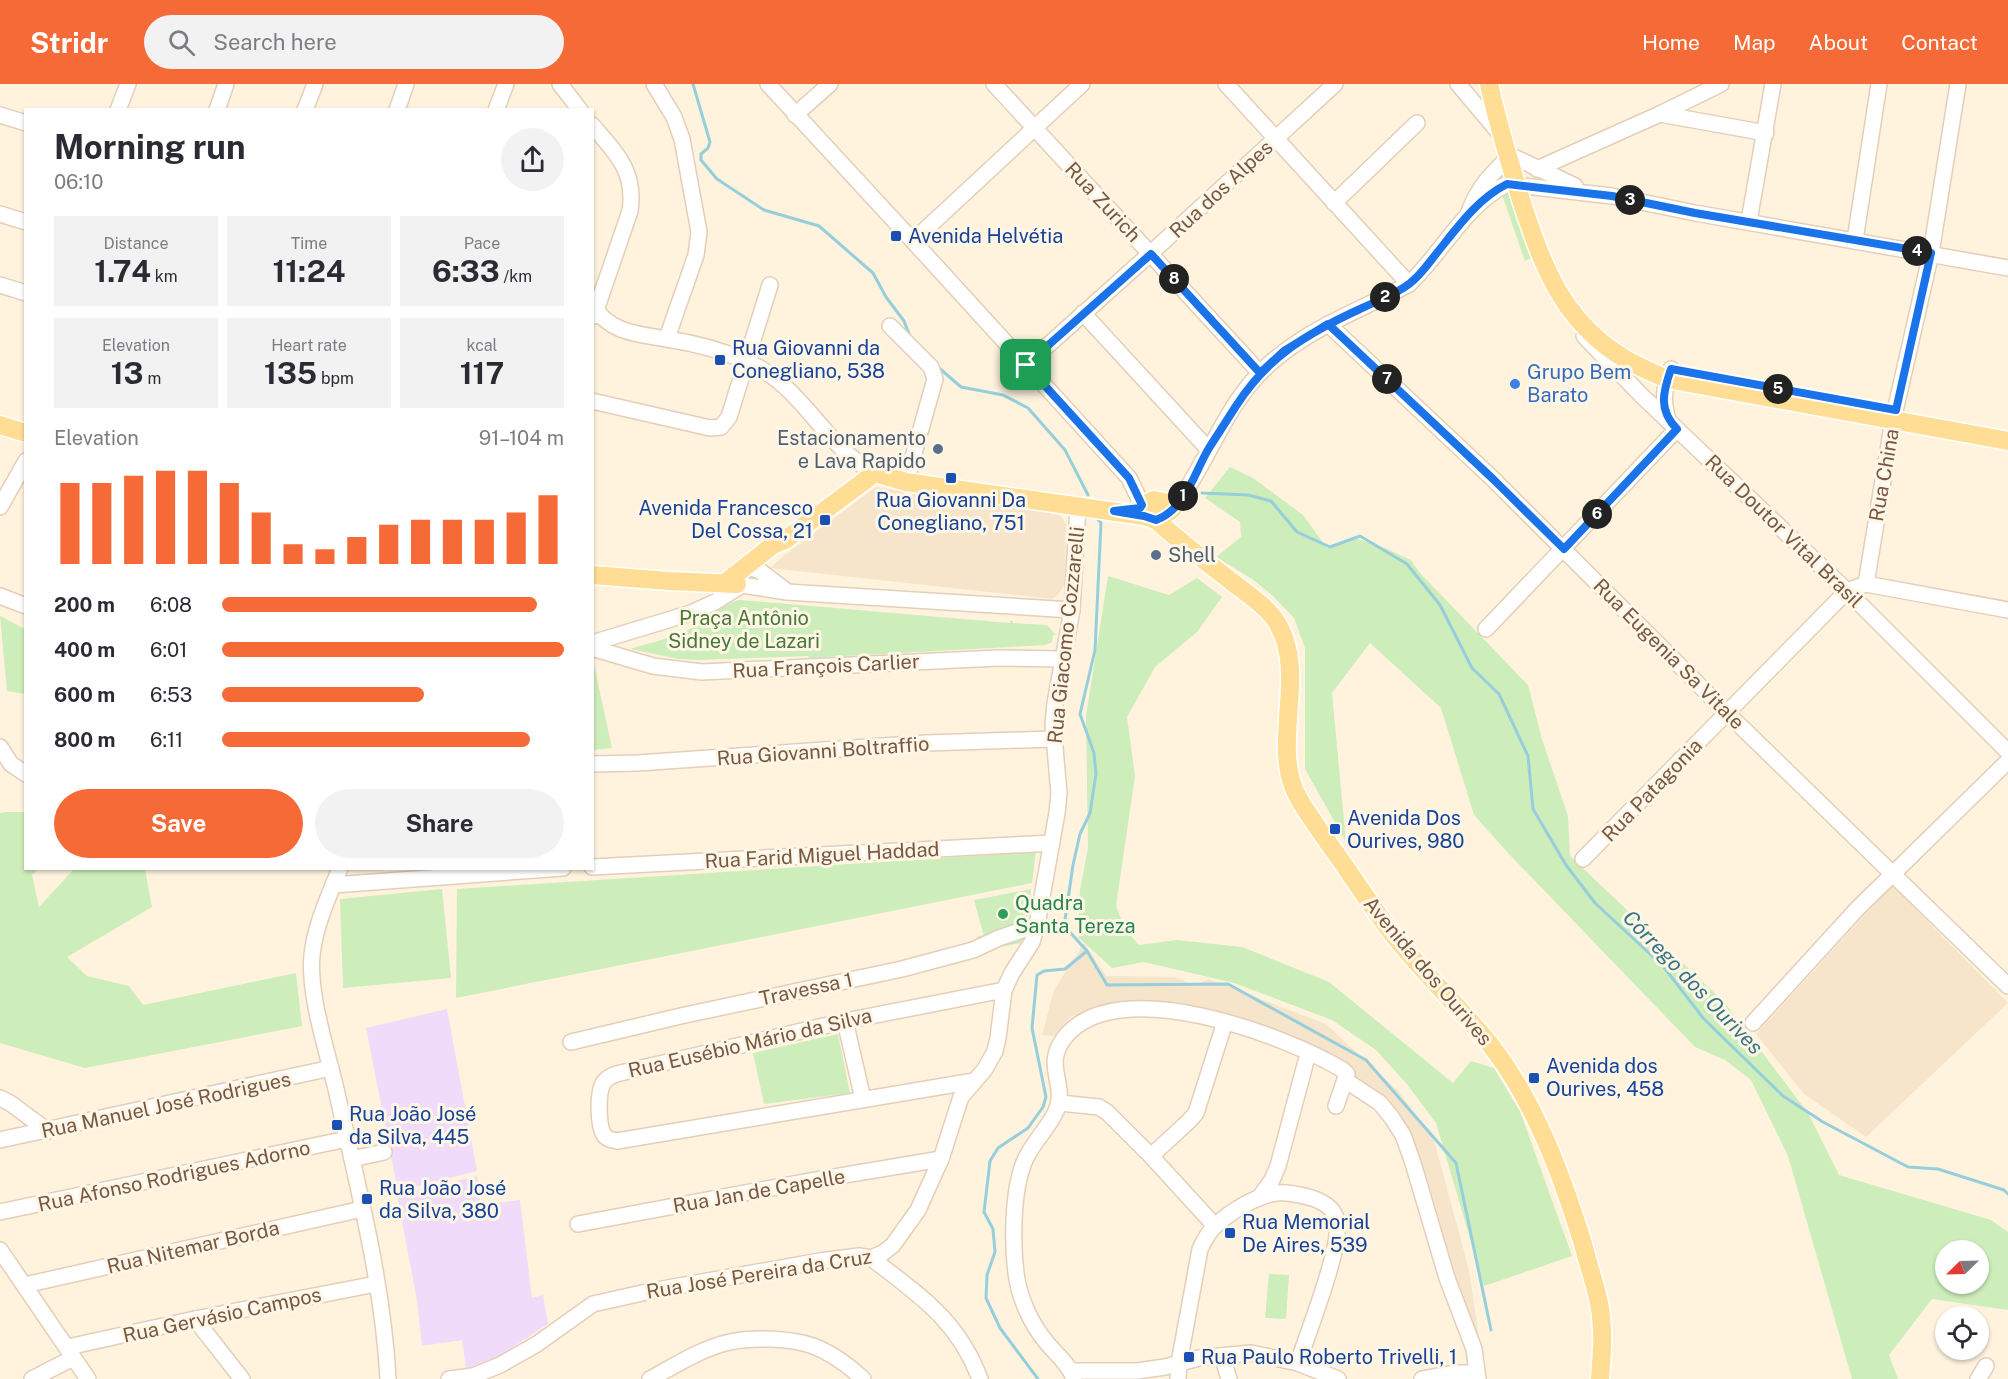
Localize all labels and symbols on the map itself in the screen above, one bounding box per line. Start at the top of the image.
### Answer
street label: Rua dos Alpes [1164,135,1278,243]
street label: Rua Zurich [1060,157,1146,247]
pin: 3 [1615,185,1645,215]
place label: Avenida Helvétia [908,224,1063,248]
marker: Avenida Helvétia [889,229,903,243]
pin: 4 [1902,236,1932,266]
pin: 8 [1159,264,1189,294]
pin: 2 [1370,282,1400,312]
place label: Rua Giovanni da Conegliano, 538 [732,336,885,383]
pin [1000,339,1051,390]
marker: Rua Giovanni da Conegliano, 538 [713,353,727,367]
place label: Grupo Bem Barato [1527,360,1631,407]
pin: 7 [1372,364,1402,394]
pin: 5 [1763,374,1793,404]
marker: Grupo Bem Barato [1508,377,1522,391]
place label: Estacionamento e Lava Rapido [777,426,926,473]
street label: Rua China [1864,427,1904,523]
marker: Estacionamento e Lava Rapido [931,442,945,456]
street label: Rua Doutor Vital Brasil [1700,449,1868,613]
marker: Rua Giovanni Da Conegliano, 751 [944,471,958,485]
pin: 1 [1168,481,1198,511]
place label: Rua Giovanni Da Conegliano, 751 [876,488,1026,535]
place label: Avenida Francesco Del Cossa, 21 [638,496,813,543]
pin: 6 [1582,499,1612,529]
marker: Avenida Francesco Del Cossa, 21 [818,513,832,527]
street label: Rua Giacomo Cozzarelli [1043,525,1089,745]
place label: Shell [1168,543,1216,567]
marker: Shell [1149,548,1163,562]
street label: Rua Eugenia Sa Vitale [1589,574,1749,734]
park label: Praça Antônio Sidney de Lazari [668,606,820,653]
street label: Rua François Carlier [732,649,920,683]
street label: Rua Giovanni Boltraffio [716,732,930,770]
street label: Rua Patagonia [1597,734,1707,846]
place label: Avenida Dos Ourives, 980 [1347,806,1464,853]
marker: Avenida Dos Ourives, 980 [1328,822,1342,836]
street label: Rua Farid Miguel Haddad [704,837,940,873]
place label: Quadra Santa Tereza [1015,891,1135,938]
street label: Avenida dos Ourives [1359,892,1497,1050]
water label: Córrego dos Ourives [1618,905,1768,1059]
marker: Quadra Santa Tereza [996,907,1010,921]
street label: Travessa 1 [757,967,855,1011]
street label: Rua Eusébio Mário da Silva [626,1003,874,1083]
place label: Avenida dos Ourives, 458 [1546,1054,1664,1101]
street label: Rua Manuel José Rodrigues [39,1067,293,1143]
marker: Avenida dos Ourives, 458 [1527,1071,1541,1085]
place label: Rua João José da Silva, 445 [349,1102,476,1149]
marker: Rua João José da Silva, 445 [330,1118,344,1132]
street label: Rua Afonso Rodrigues Adorno [36,1135,312,1217]
street label: Rua Jan de Capelle [671,1164,847,1218]
place label: Rua João José da Silva, 380 [379,1176,506,1223]
marker: Rua João José da Silva, 380 [360,1192,374,1206]
place label: Rua Memorial De Aires, 539 [1242,1210,1370,1257]
street label: Rua Nitemar Borda [104,1215,282,1279]
marker: Rua Memorial De Aires, 539 [1223,1226,1237,1240]
north arrow [1935,1240,1989,1294]
street label: Rua José Pereira da Cruz [645,1244,873,1304]
street label: Rua Gervásio Campos [121,1282,323,1348]
place label: Rua Paulo Roberto Trivelli, 1 [1201,1345,1457,1369]
marker: Rua Paulo Roberto Trivelli, 1 [1182,1350,1196,1364]

